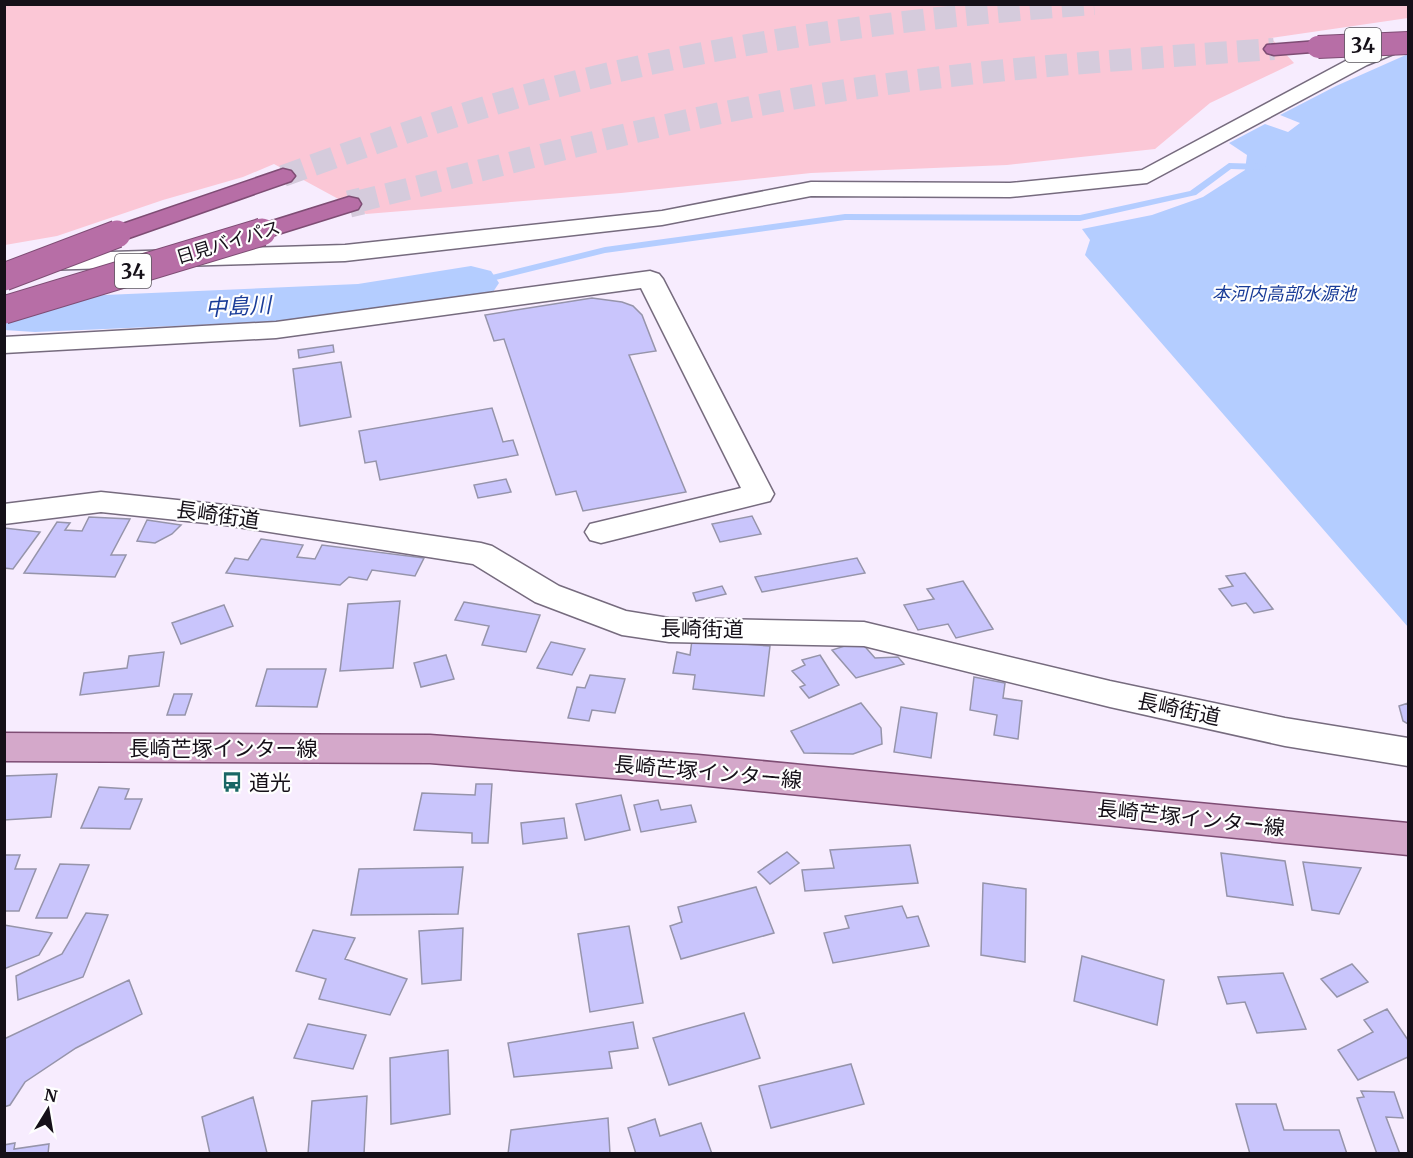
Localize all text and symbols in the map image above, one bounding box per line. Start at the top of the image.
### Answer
road number: 34 [1345,28,1381,62]
street label: 日見バイパス [173,215,283,269]
road number: 34 [115,254,151,288]
water label: 本河内高部水源池 [1212,282,1358,305]
water label: 中島川 [204,290,274,322]
street label: 長崎街道 [175,496,261,534]
street label: 長崎街道 [660,615,744,643]
street label: 長崎街道 [1135,687,1223,731]
street label: 長崎芒塚インター線 [129,735,318,762]
street label: 長崎芒塚インター線 [613,750,803,794]
place label: 道光 [249,769,291,796]
bus stop icon: 道光 [220,770,244,794]
street label: 長崎芒塚インター線 [1096,795,1286,841]
north arrow [18,1080,78,1140]
text: N [43,1084,59,1106]

